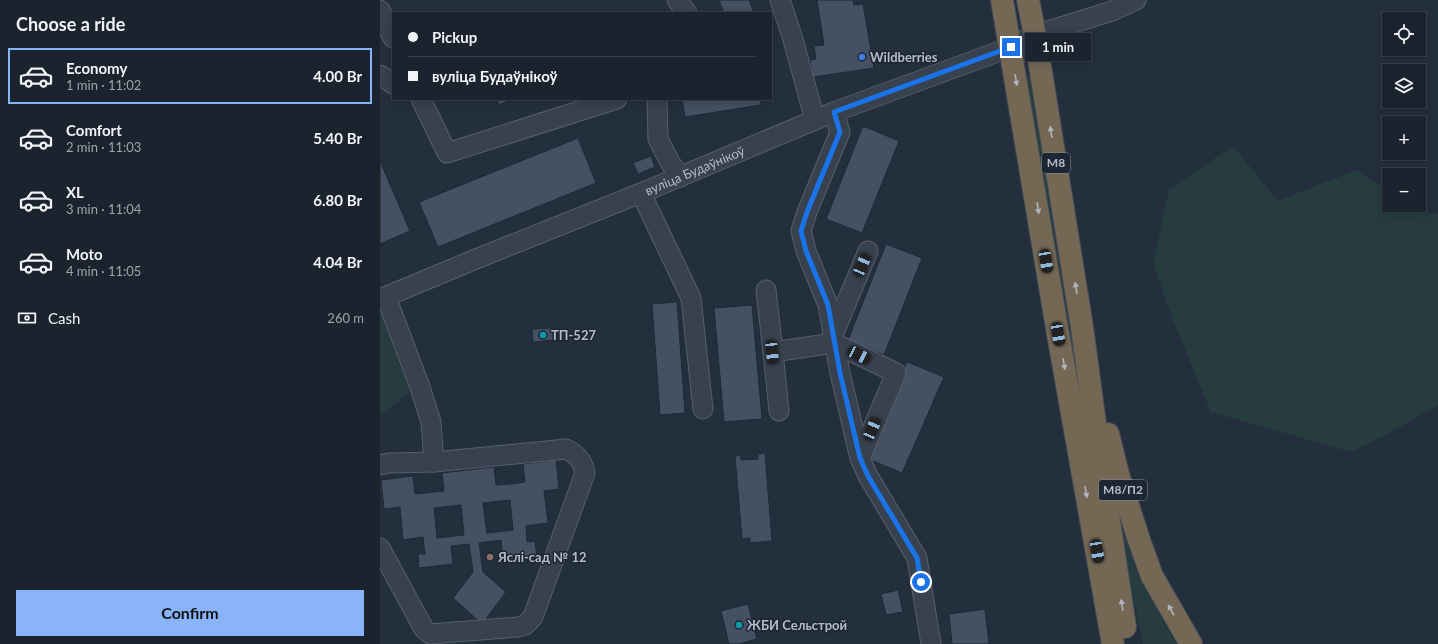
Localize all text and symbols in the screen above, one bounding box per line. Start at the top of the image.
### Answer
map controls [1382,12,1426,212]
button: locate [1382,12,1426,56]
text: Choose a ride [16,13,125,35]
text: Pickup [432,28,477,46]
callout: 1 min [1025,33,1091,61]
route end [1002,38,1020,56]
text: 1 min [1042,39,1074,55]
place label: Wildberries [870,49,938,65]
marker: Wildberries [857,52,867,62]
icon: car [18,58,54,94]
text: Economy [66,59,127,77]
button: layers [1382,64,1426,108]
text: 4.00 Br [313,67,362,85]
text: вуліца Будаўнікоў [432,67,557,85]
one-way arrow [1014,74,1020,86]
text: 1 min · 11:02 [66,77,141,93]
button: + [1382,116,1426,160]
icon: car [18,120,54,156]
text: Comfort [66,121,122,139]
one-way arrow [1048,126,1054,139]
text: 5.40 Br [313,129,362,147]
text: 2 min · 11:03 [66,139,141,155]
street label: вуліца Будаўнікоў [643,142,747,198]
road number: М8 [1042,153,1070,173]
button: − [1382,168,1426,212]
icon: car [18,182,54,218]
text: XL [66,183,84,201]
text: 6.80 Br [313,191,362,209]
text: 3 min · 11:04 [66,201,141,217]
one-way arrow [1035,202,1041,214]
icon: car [18,244,54,280]
text: Moto [66,245,103,263]
car [1038,248,1054,274]
car [852,252,872,278]
text: 4.04 Br [313,253,362,271]
text: 4 min · 11:05 [66,263,141,279]
one-way arrow [1073,282,1079,295]
icon: cash [16,307,38,329]
text: Cash [48,309,80,327]
text: 260 m [327,310,364,326]
car [1050,321,1066,347]
place label: ТП-527 [551,327,596,343]
marker: ТП-527 [538,330,548,340]
car [765,339,779,365]
car [846,344,872,366]
one-way arrow [1061,358,1067,370]
car [862,416,882,442]
road number: М8/П2 [1099,480,1147,500]
one-way arrow [1083,486,1089,498]
car [1089,538,1105,564]
place label: Яслі-сад № 12 [497,549,587,565]
marker: Яслі-сад № 12 [485,552,495,562]
route start [912,573,930,591]
button: Confirm [16,590,364,636]
one-way arrow [1119,599,1125,612]
one-way arrow [1168,604,1175,616]
place label: ЖБИ Сельстрой [747,617,847,633]
marker: ЖБИ Сельстрой [734,620,744,630]

